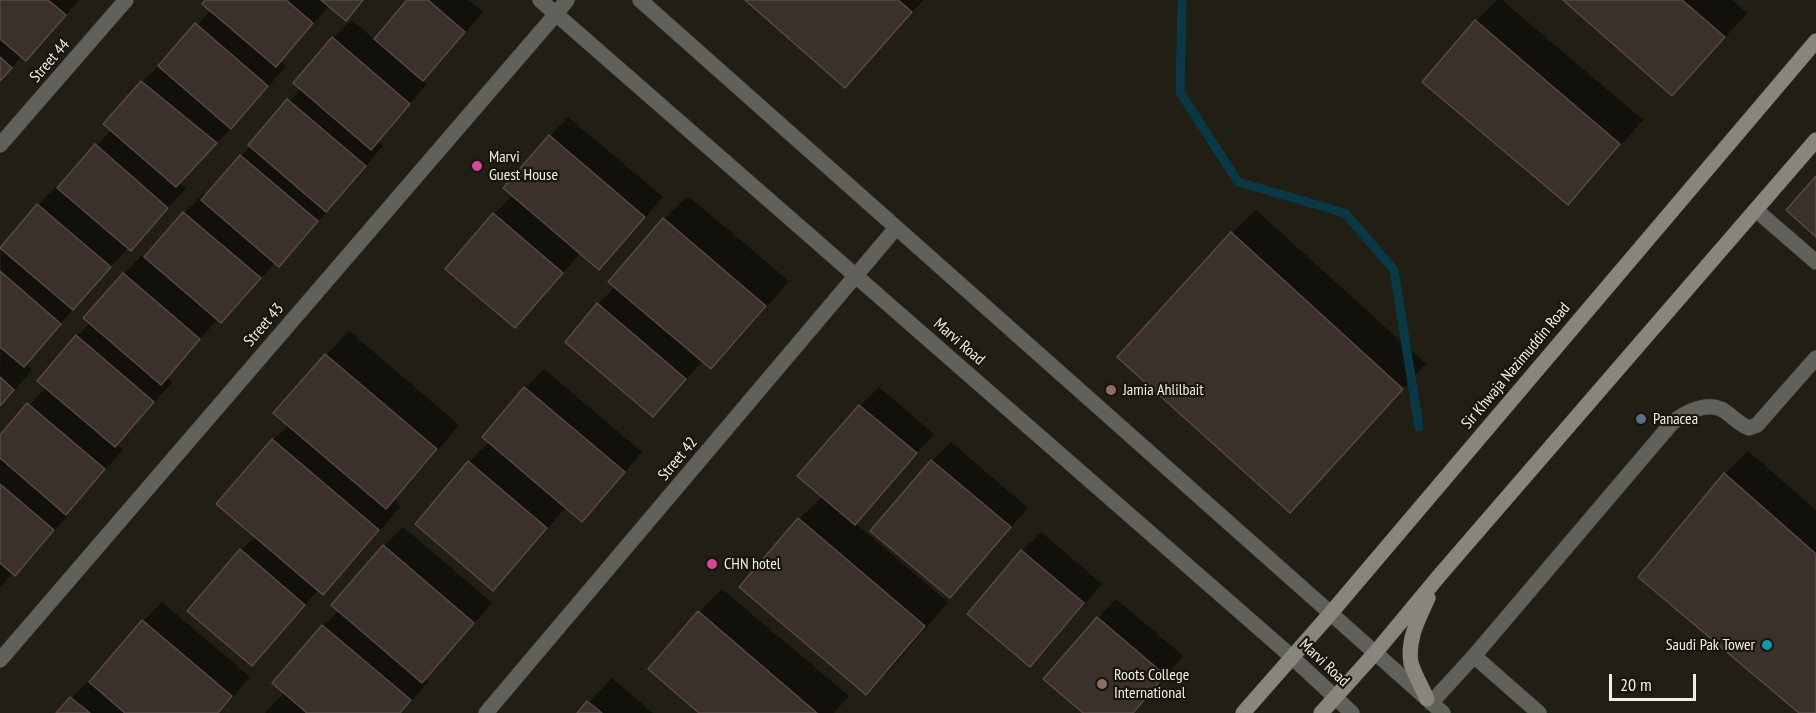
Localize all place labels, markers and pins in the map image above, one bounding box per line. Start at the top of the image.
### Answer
place label: Marvi Guest House [489,147,558,185]
marker: Marvi Guest House [470,159,484,173]
place label: Jamia Ahlilbait [1123,380,1204,400]
marker: Jamia Ahlilbait [1104,383,1118,397]
place label: Panacea [1653,409,1698,429]
marker: Panacea [1634,412,1648,426]
place label: CHN hotel [724,554,780,574]
marker: CHN hotel [705,557,719,571]
place label: Saudi Pak Tower [1666,635,1755,655]
marker: Saudi Pak Tower [1760,638,1774,652]
place label: Roots College International [1114,665,1189,703]
marker: Roots College International [1095,677,1109,691]

